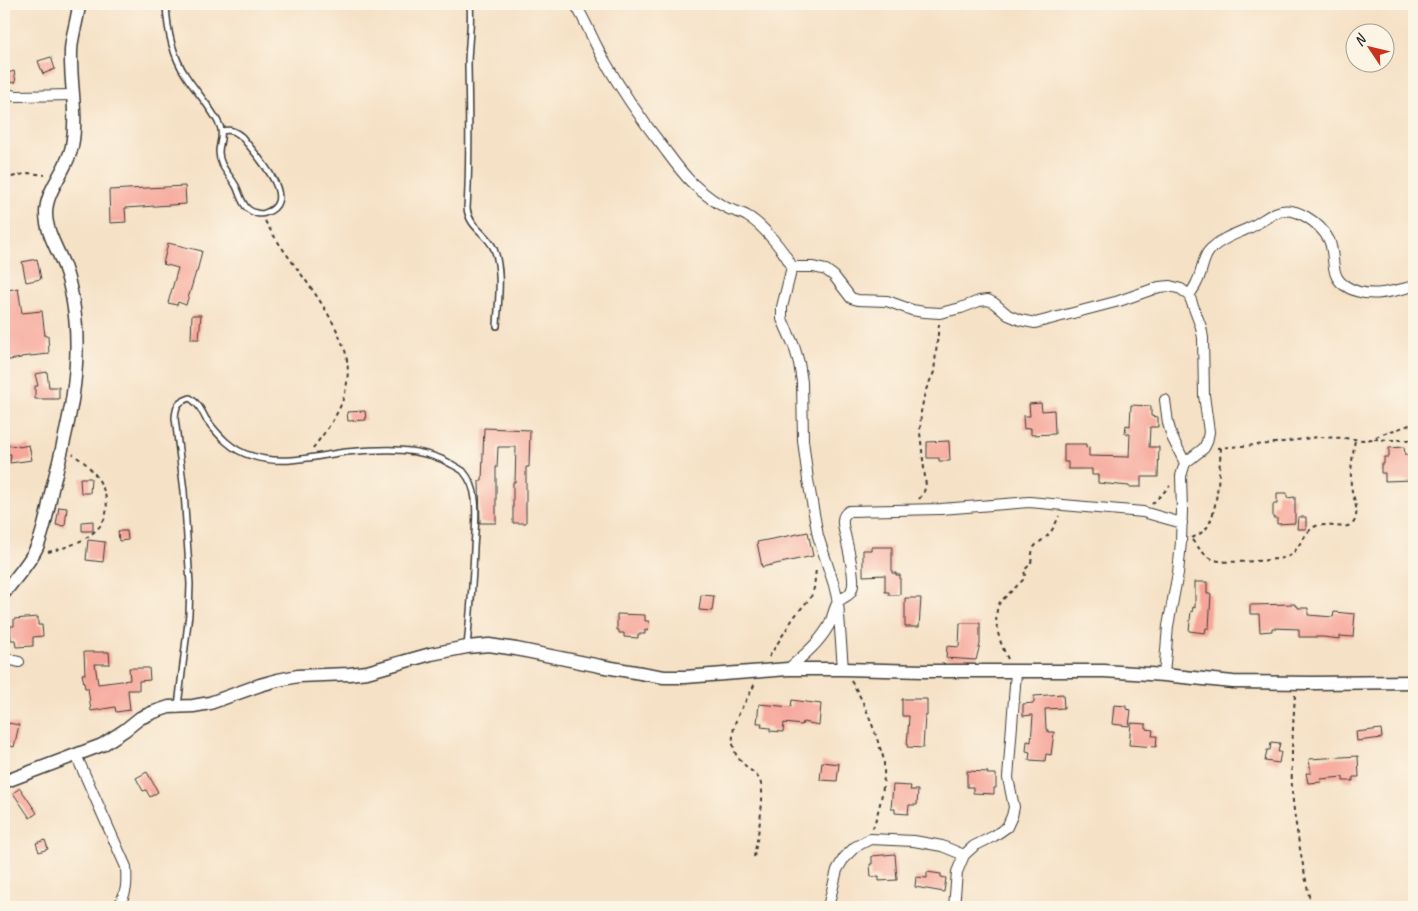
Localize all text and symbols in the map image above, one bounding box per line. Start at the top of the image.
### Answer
north arrow [1346,22,1396,72]
text: N [1350,30,1371,49]

